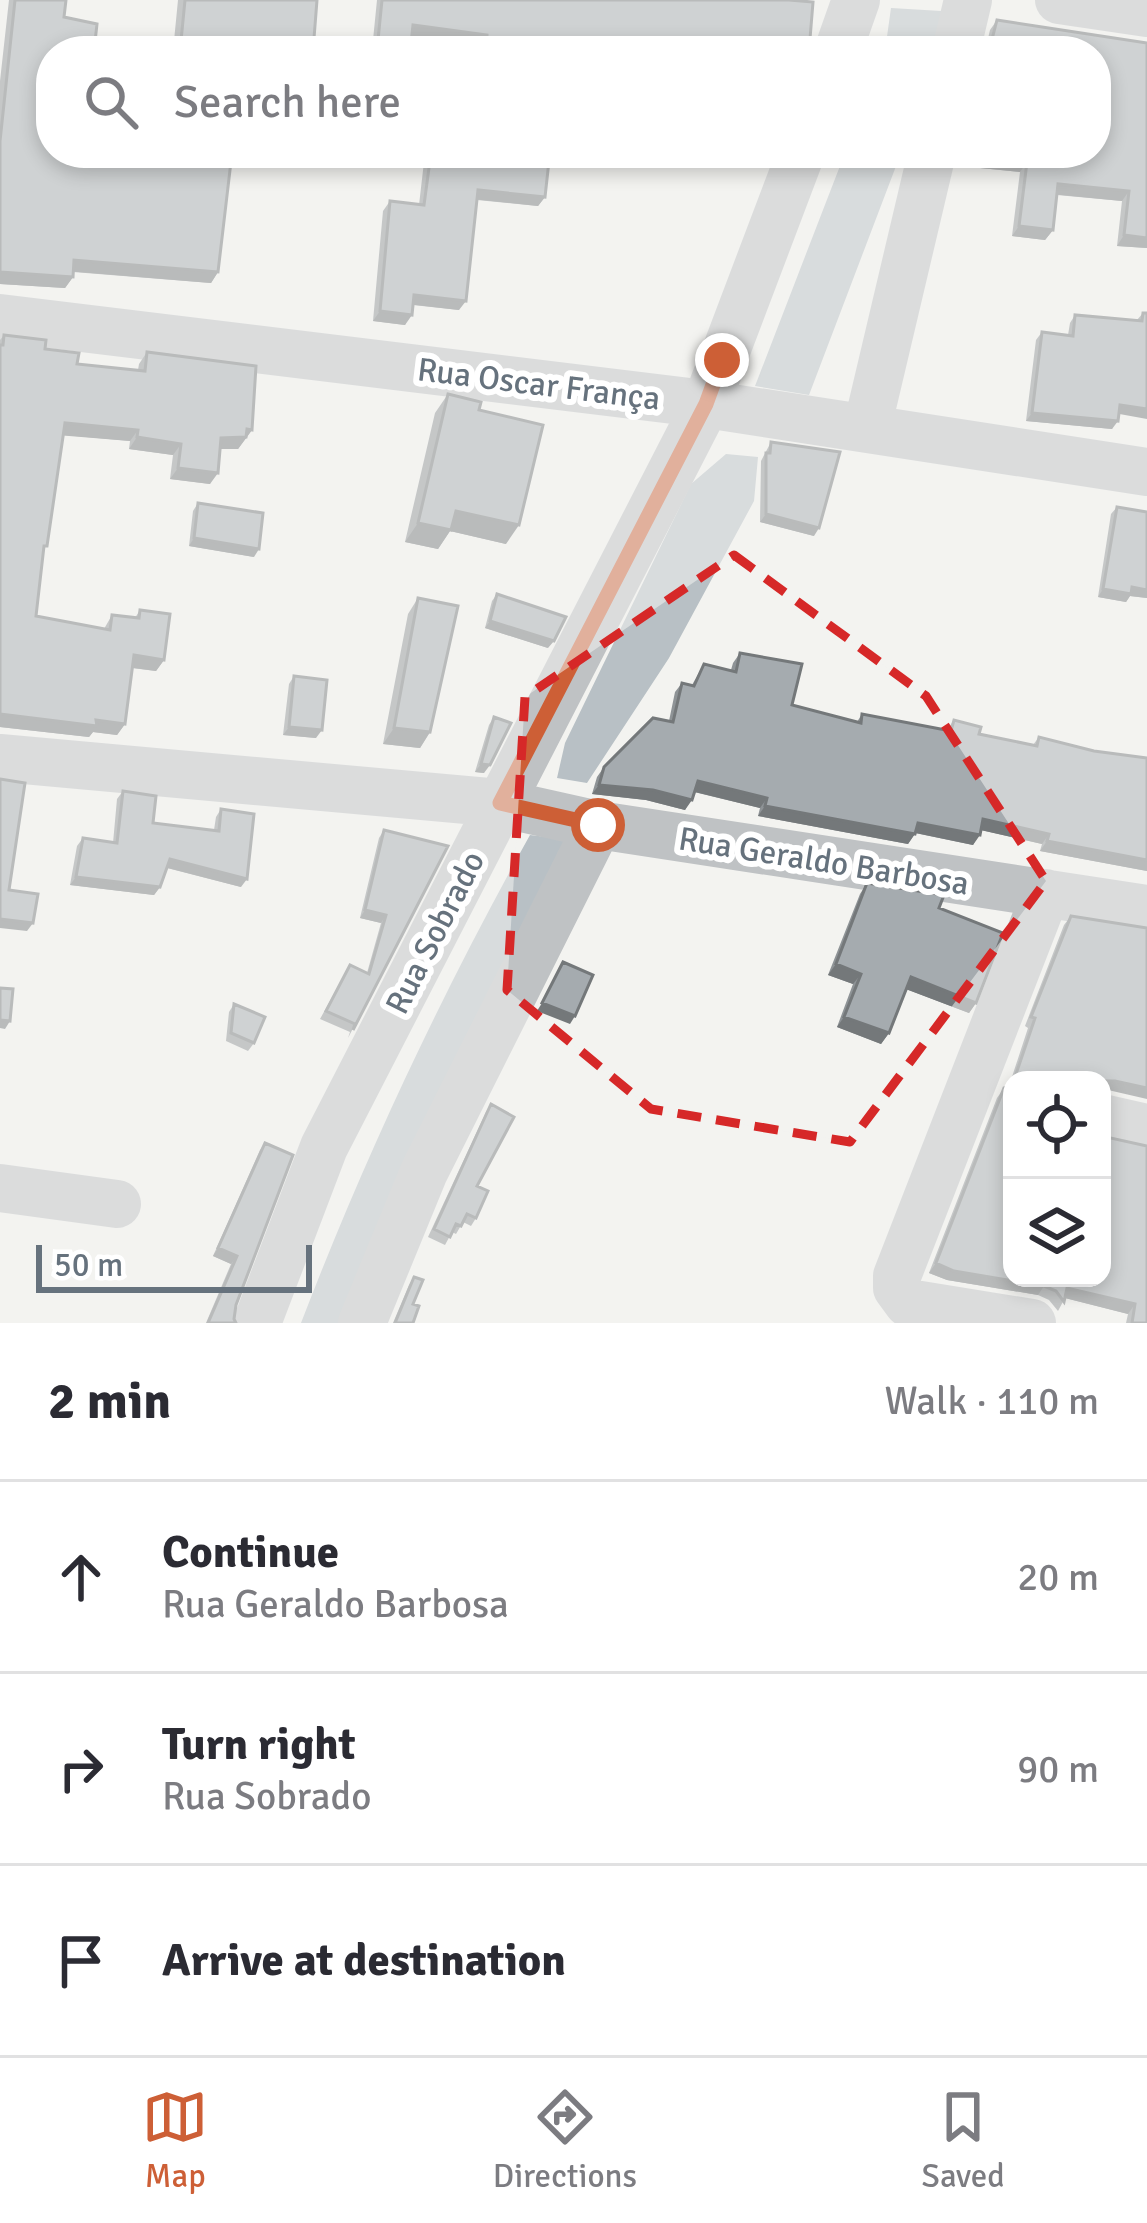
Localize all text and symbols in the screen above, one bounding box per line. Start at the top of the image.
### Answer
search box [36,36,1111,168]
icon: search [78,69,144,135]
text: Search here [174,75,401,130]
route end [695,333,749,387]
street label: Rua Oscar França [415,349,663,420]
route start [571,798,625,852]
street label: Rua Geraldo Barbosa [676,818,972,905]
street label: Rua Sobrado [377,844,494,1021]
map controls [1003,1071,1111,1287]
button: locate [1003,1071,1111,1179]
button: layers [1003,1179,1111,1287]
scale bar [36,1239,312,1292]
text: 50 m [54,1245,123,1286]
text: 2 min [48,1370,171,1433]
text: Walk · 110 m [885,1377,1099,1425]
text: Continue [162,1525,339,1580]
icon: ahead [48,1544,114,1610]
text: 20 m [1017,1553,1099,1601]
text: Rua Geraldo Barbosa [162,1580,509,1628]
text: Turn right [162,1717,356,1772]
icon: right [48,1736,114,1802]
text: 90 m [1017,1745,1099,1793]
text: Rua Sobrado [162,1772,371,1820]
icon: arrive [48,1928,114,1994]
text: Arrive at destination [162,1933,566,1988]
tab: Map [142,2084,208,2197]
tab: Directions [493,2084,637,2197]
tab: Saved [922,2084,1005,2197]

